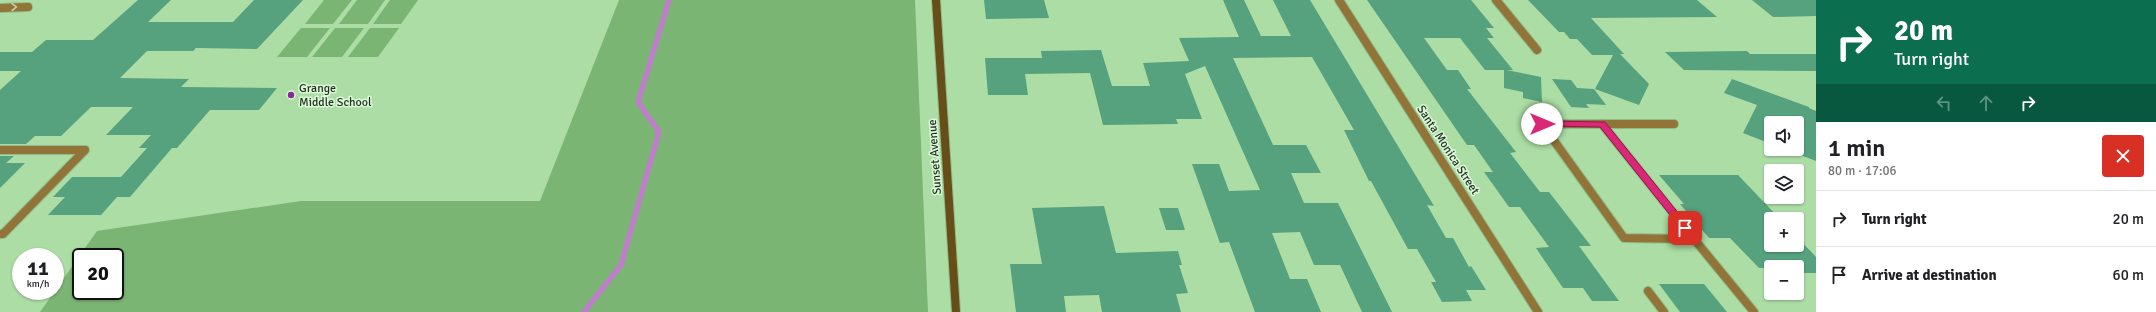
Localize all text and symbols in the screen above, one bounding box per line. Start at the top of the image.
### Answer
one-way arrow [11,3,17,11]
text: 20 m [1894,14,1953,48]
icon: right [1828,16,1880,68]
text: Turn right [1894,48,1969,70]
place label: Grange Middle School [299,81,372,110]
marker: Grange Middle School [286,90,296,100]
icon: left [1933,92,1955,114]
icon: ahead [1975,92,1997,114]
icon: right [2017,92,2039,114]
street label: Santa Monica Street [1413,102,1483,198]
position arrow [1521,103,1563,145]
map controls [1764,116,1804,300]
button: sound [1764,116,1804,156]
street label: Sunset Avenue [925,119,945,195]
text: 1 min [1828,133,1885,163]
button: close [2102,135,2144,177]
text: 80 m · 17:06 [1828,163,1897,179]
button: layers [1764,164,1804,204]
icon: right [1828,208,1850,230]
text: Turn right [1862,210,1927,228]
text: 20 m [2113,210,2144,228]
pin [1668,211,1702,245]
button: + [1764,212,1804,252]
icon: arrive [1674,217,1696,239]
speed limit sign: 20 [72,248,124,300]
text: 11 [27,256,49,281]
button: − [1764,260,1804,300]
icon: arrive [1828,264,1850,286]
text: Arrive at destination [1862,266,1997,284]
text: 60 m [2113,266,2144,284]
text: km/h [27,278,49,290]

